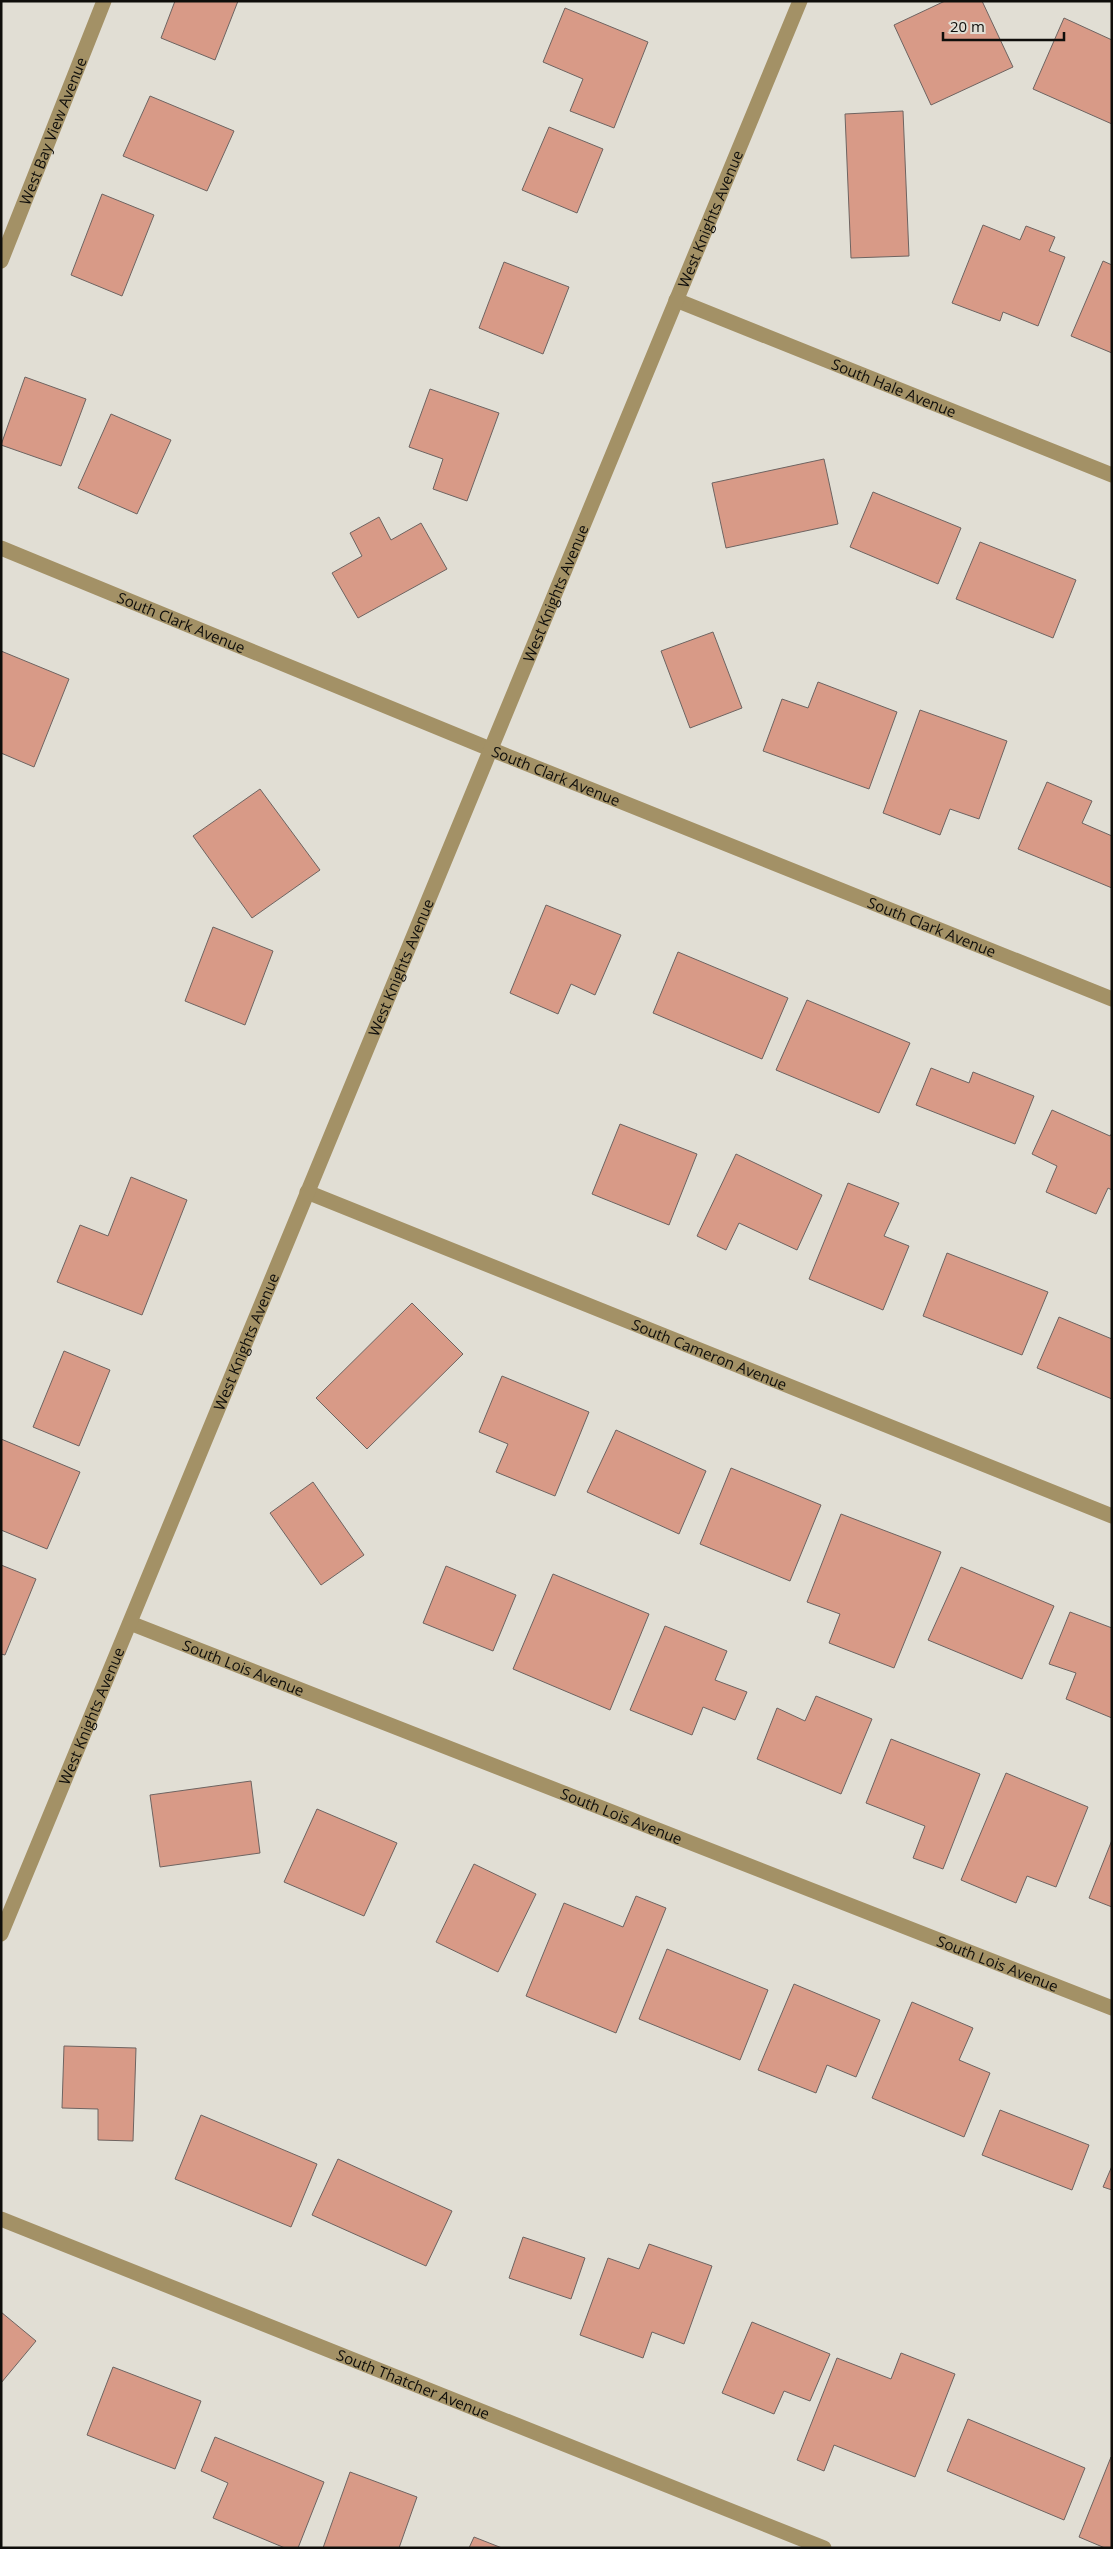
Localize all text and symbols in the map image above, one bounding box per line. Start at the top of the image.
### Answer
scale bar [943,10,1064,42]
text: 20 m [950,16,985,36]
street label: West Bay View Avenue [14,54,91,208]
street label: West Knights Avenue [673,147,747,290]
street label: South Hale Avenue [829,354,959,422]
street label: West Knights Avenue [518,521,593,665]
street label: South Clark Avenue [114,587,248,657]
street label: South Clark Avenue [489,741,623,810]
street label: South Clark Avenue [865,892,999,961]
street label: West Knights Avenue [363,896,438,1039]
street label: West Knights Avenue [209,1270,283,1413]
street label: South Cameron Avenue [629,1314,790,1394]
street label: South Lois Avenue [180,1635,307,1700]
street label: West Knights Avenue [54,1644,128,1788]
street label: South Lois Avenue [558,1783,685,1849]
street label: South Lois Avenue [934,1930,1061,1996]
street label: South Thatcher Avenue [334,2344,493,2423]

